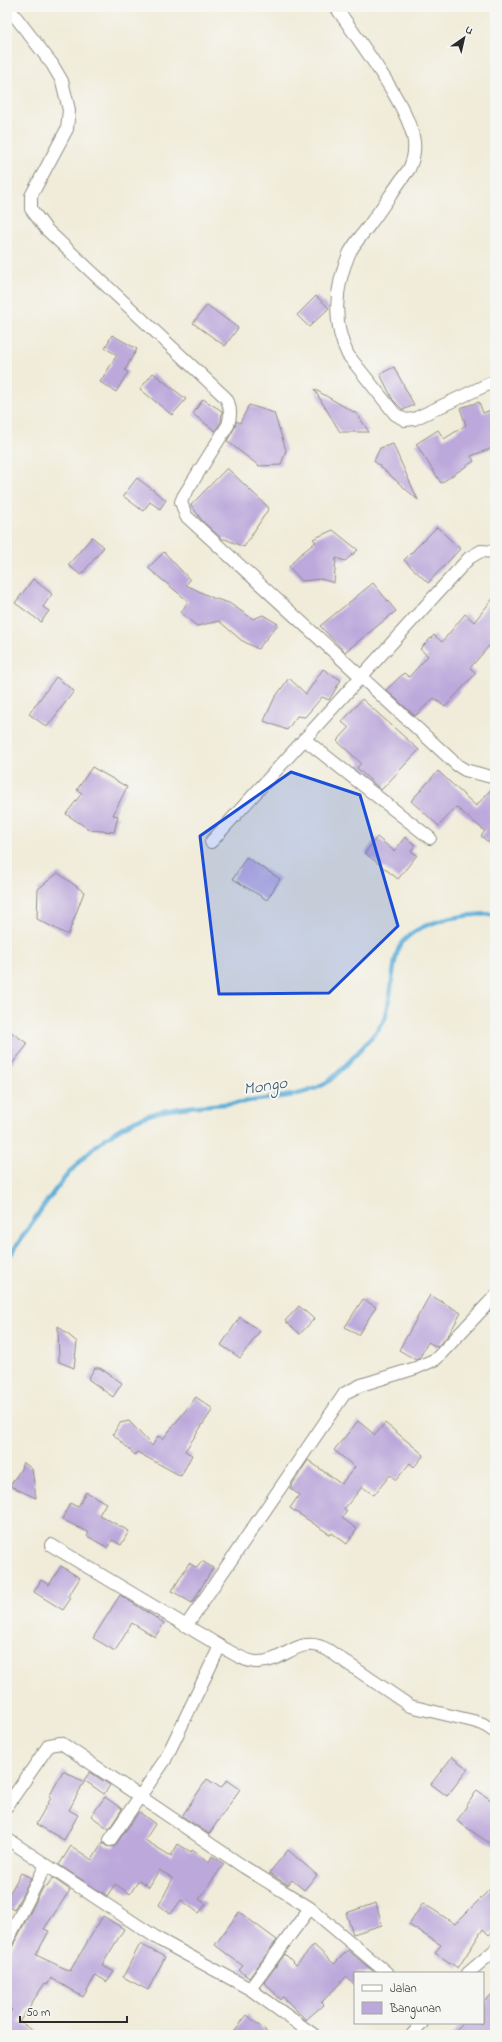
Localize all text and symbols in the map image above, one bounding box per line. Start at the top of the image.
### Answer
north arrow [444,18,484,58]
text: U [462,22,476,39]
water label: Mongo [242,1071,290,1103]
legend [354,1972,484,2024]
text: Jalan [390,1980,417,1998]
scale bar [20,1998,127,2024]
text: Bangunan [389,2000,441,2019]
text: 50 m [26,2004,50,2022]

